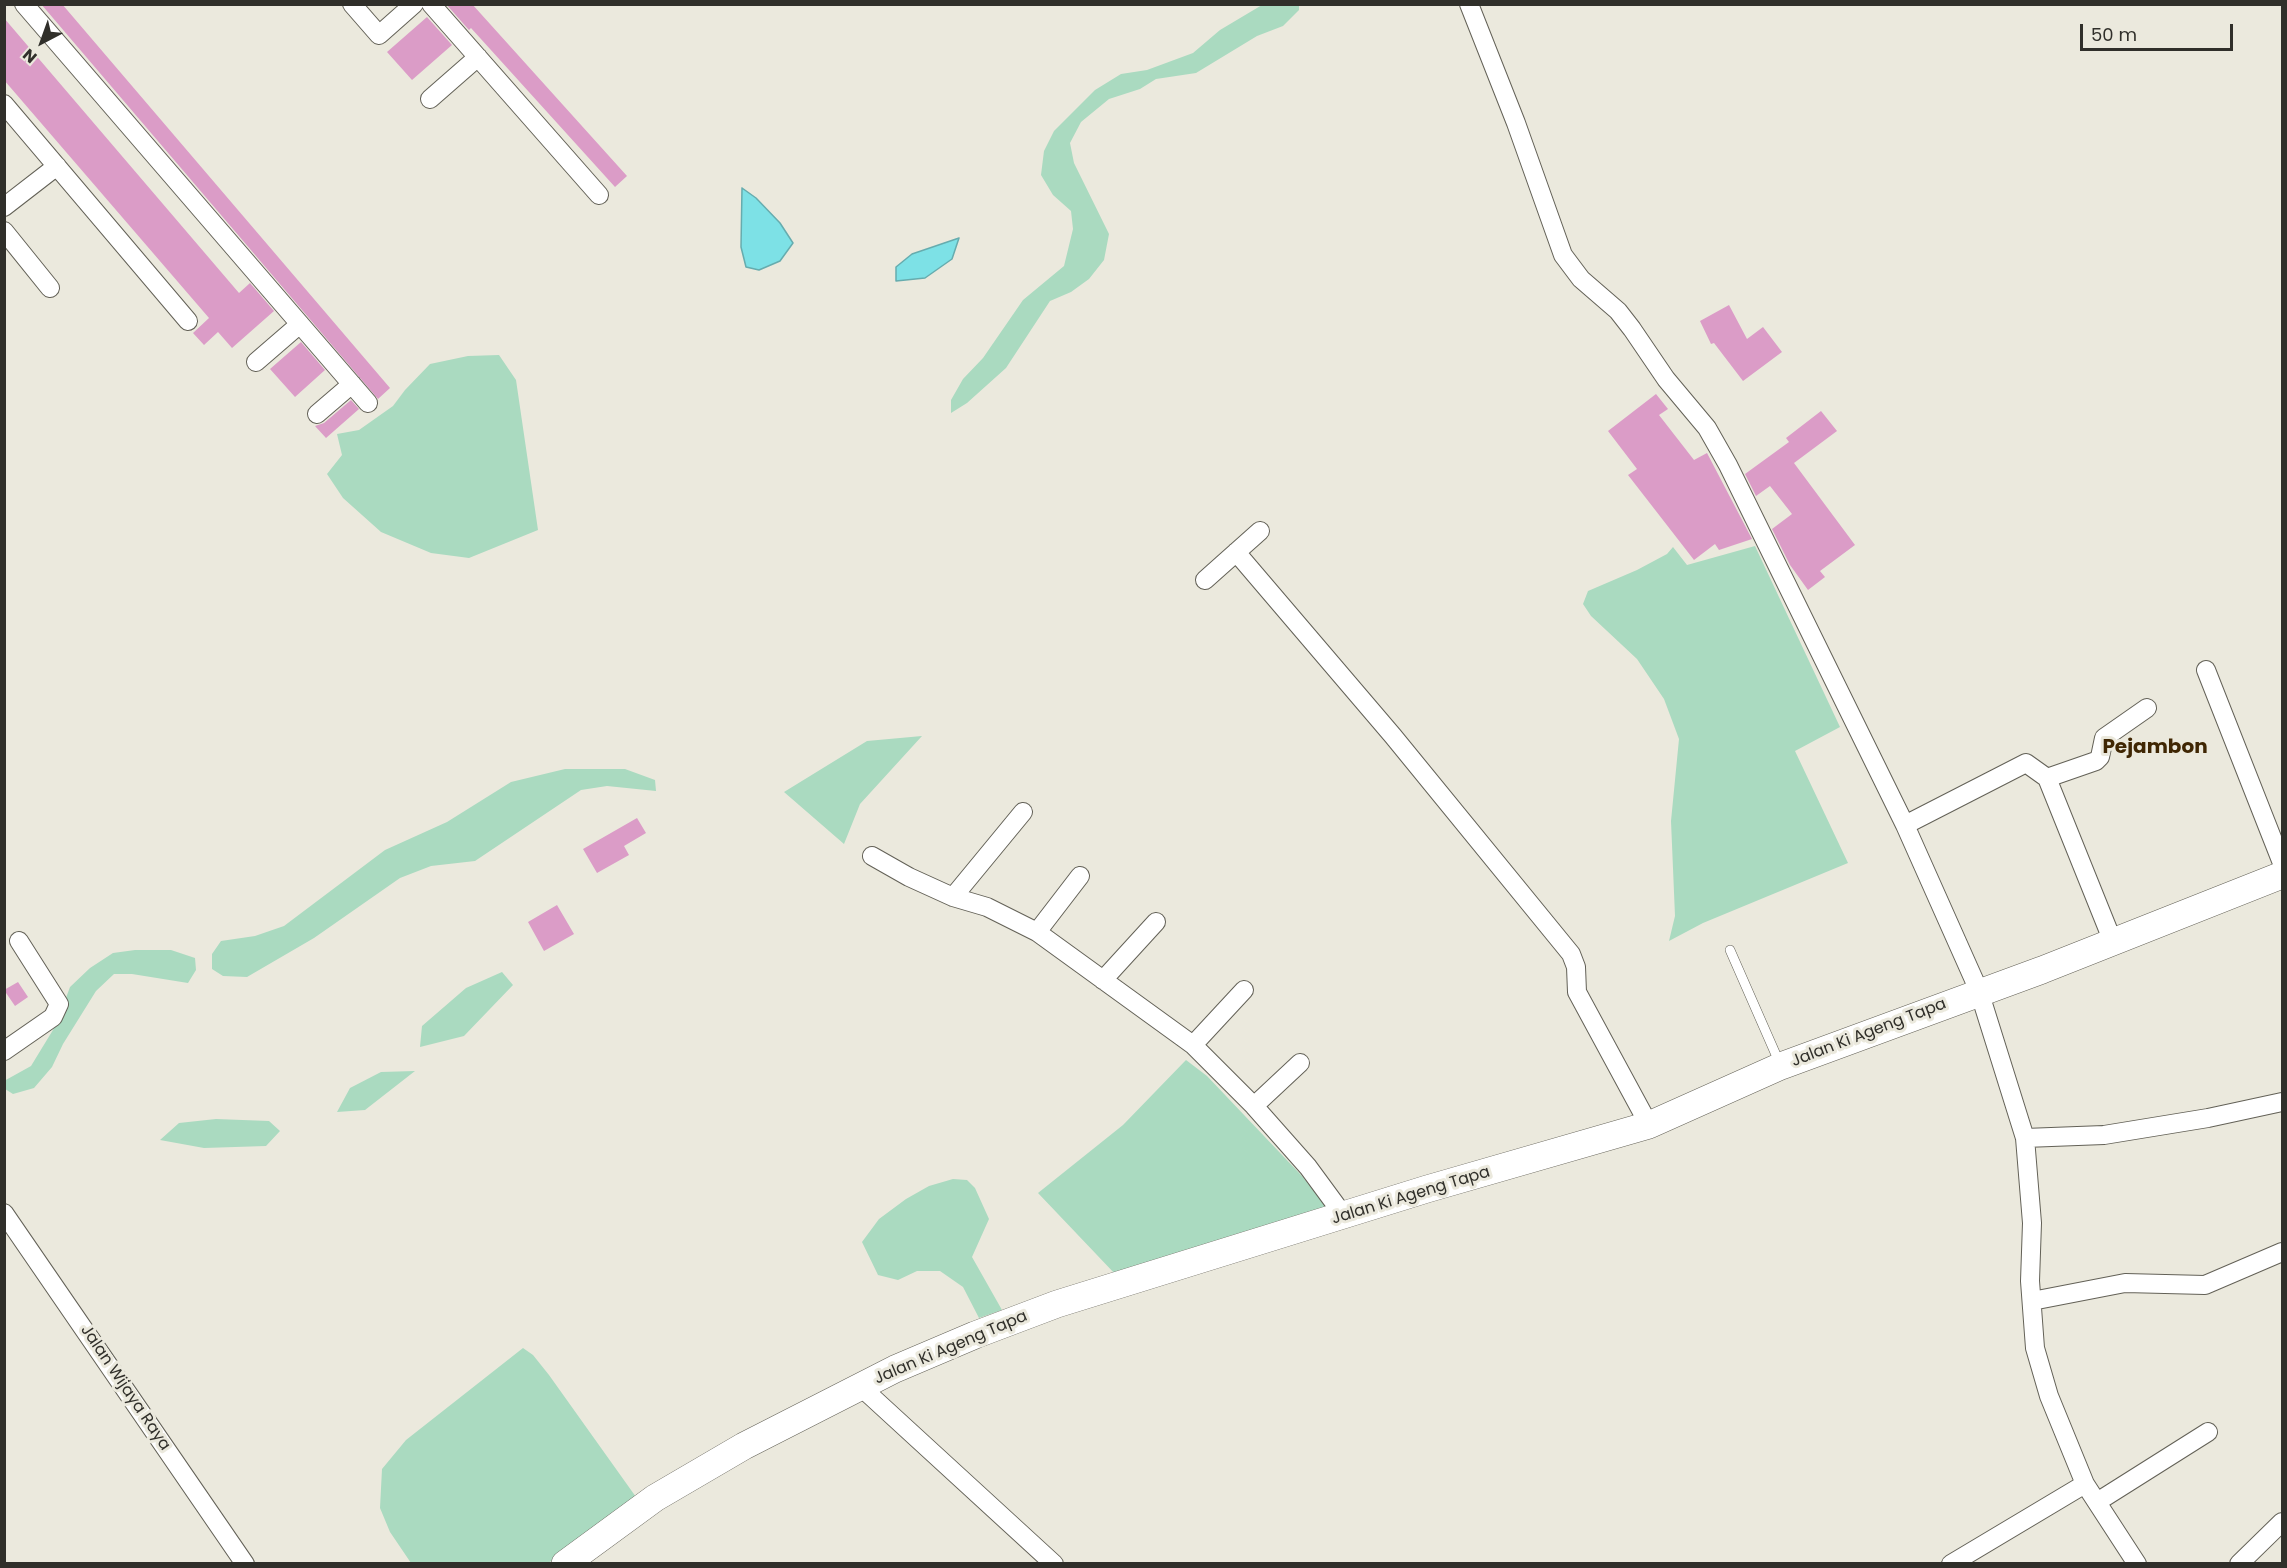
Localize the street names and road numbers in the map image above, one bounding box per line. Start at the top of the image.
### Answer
street label: Jalan Ki Ageng Tapa [1789,995,1949,1071]
street label: Jalan Ki Ageng Tapa [1330,1163,1492,1229]
street label: Jalan Ki Ageng Tapa [872,1307,1030,1389]
street label: Jalan Wijaya Raya [76,1322,174,1454]

